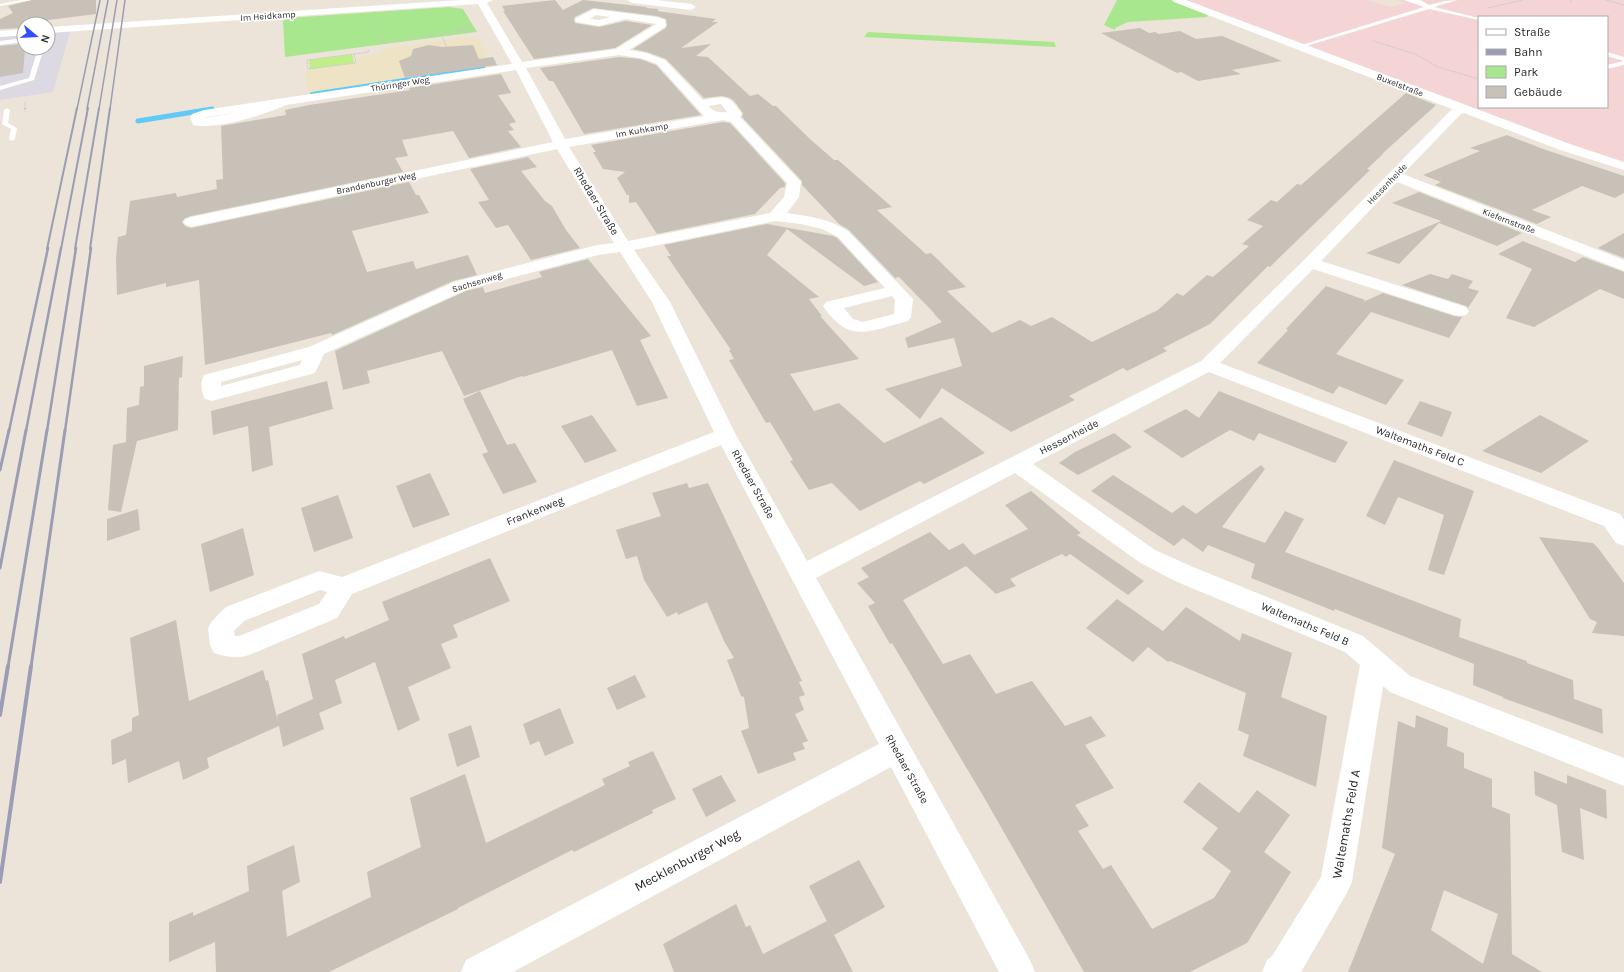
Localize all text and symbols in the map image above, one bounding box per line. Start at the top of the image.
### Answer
street label: Im Heidkamp [240,9,296,23]
north arrow [16,16,56,56]
legend [1478,16,1608,108]
text: Straße [1514,25,1550,39]
text: N [38,33,52,45]
text: Bahn [1514,45,1543,59]
text: Park [1514,65,1539,79]
street label: Buxelstraße [1375,72,1425,99]
street label: Thüringer Weg [370,74,430,94]
text: Gebäude [1514,85,1562,99]
street label: Im Kuhkamp [615,120,669,140]
street label: Hessenheide [1365,161,1409,206]
street label: Rhedaer Straße [571,165,622,238]
street label: Brandenburger Weg [335,170,417,196]
street label: Kiefernstraße [1481,206,1537,236]
street label: Sachsenweg [451,270,503,294]
street label: Hessenheide [1037,416,1101,457]
street label: Waltemaths Feld C [1374,423,1466,469]
street label: Rhedaer Straße [729,447,778,521]
street label: Frankenweg [504,493,566,528]
street label: Waltemaths Feld B [1259,600,1351,648]
street label: Rhedaer Straße [883,732,932,806]
street label: Waltemaths Feld A [1329,768,1363,880]
street label: Mecklenburger Weg [632,826,743,894]

